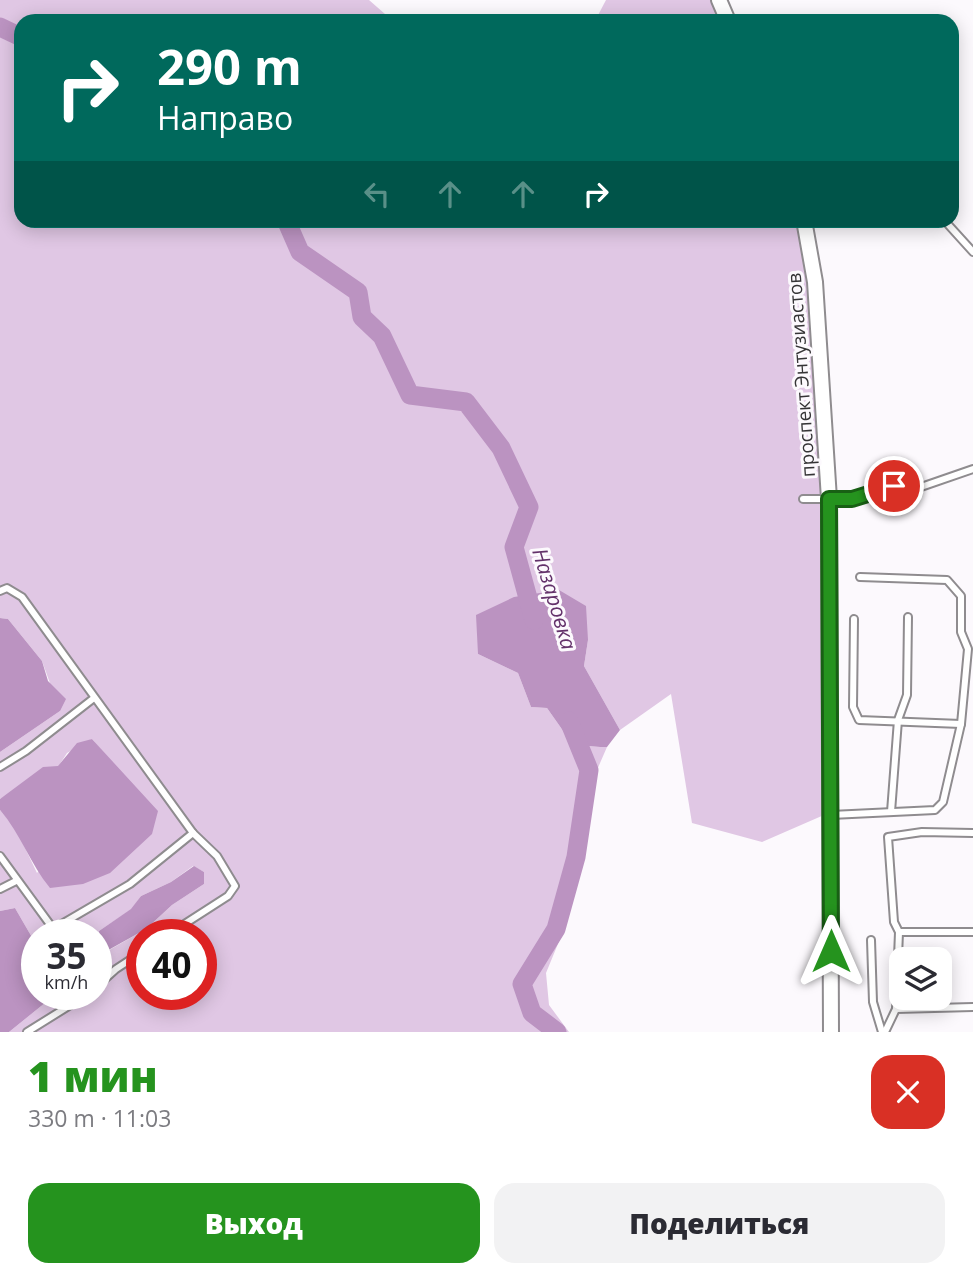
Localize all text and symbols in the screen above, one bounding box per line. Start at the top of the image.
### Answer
text: 290 m [157,33,302,99]
icon: right [42,42,133,133]
text: Направо [157,96,293,139]
icon: left [358,175,396,213]
icon: ahead [431,175,469,213]
icon: ahead [504,175,542,213]
icon: right [577,175,615,213]
street label: проспект Энтузиастов [781,272,821,478]
pin [864,456,924,516]
icon: arrive [875,467,913,505]
water label: Назаровка [526,545,584,653]
position arrow [794,914,868,988]
speed limit sign: 40 [126,919,217,1010]
text: 35 [46,932,87,979]
map controls [889,947,952,1010]
button: layers [889,947,952,1010]
text: km/h [45,970,88,994]
text: 1 мин [28,1047,158,1104]
button: close [871,1055,945,1129]
text: 330 m · 11:03 [28,1102,171,1134]
button: Выход [28,1183,480,1263]
button: Поделиться [494,1183,945,1263]

